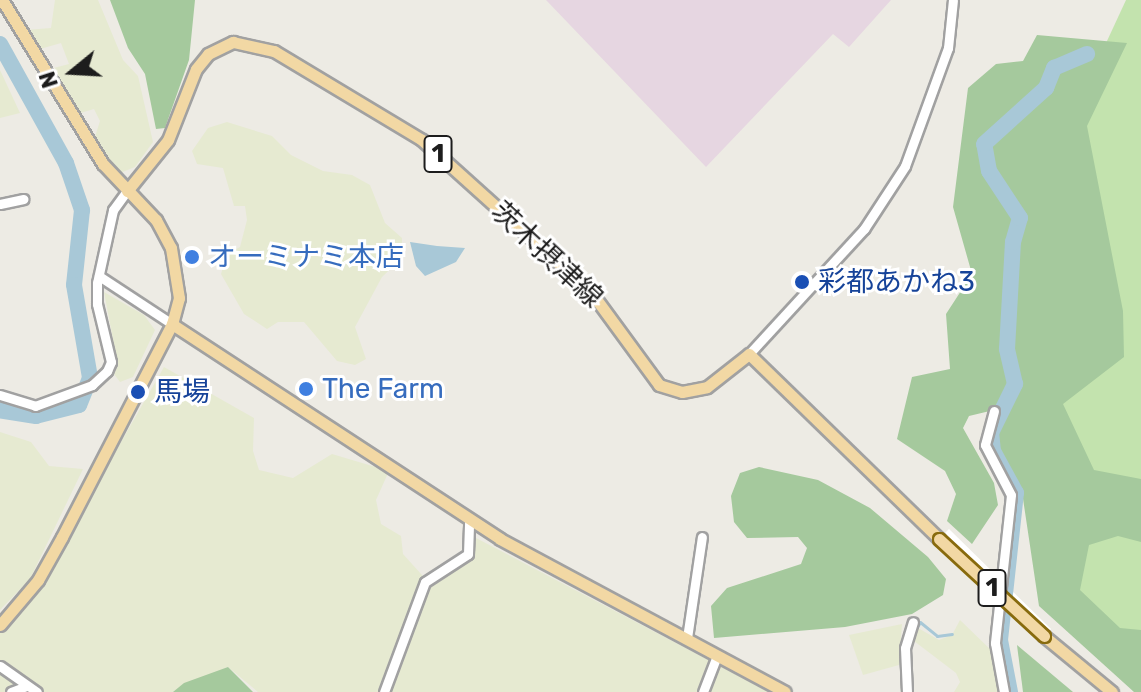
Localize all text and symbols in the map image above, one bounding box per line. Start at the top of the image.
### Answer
north arrow [32,32,112,112]
text: N [33,68,64,91]
road number: 1 [422,132,454,176]
street label: 茨木摂津線 [484,195,610,315]
place label: オーミナミ本店 [208,240,404,274]
marker: オーミナミ本店 [183,248,201,266]
place label: 彩都あかね3 [818,265,975,299]
marker: 彩都あかね3 [793,273,811,291]
place label: The Farm [322,372,444,406]
place label: 馬場 [154,375,210,409]
marker: The Farm [297,380,315,398]
marker: 馬場 [129,383,147,401]
road number: 1 [976,566,1008,610]

